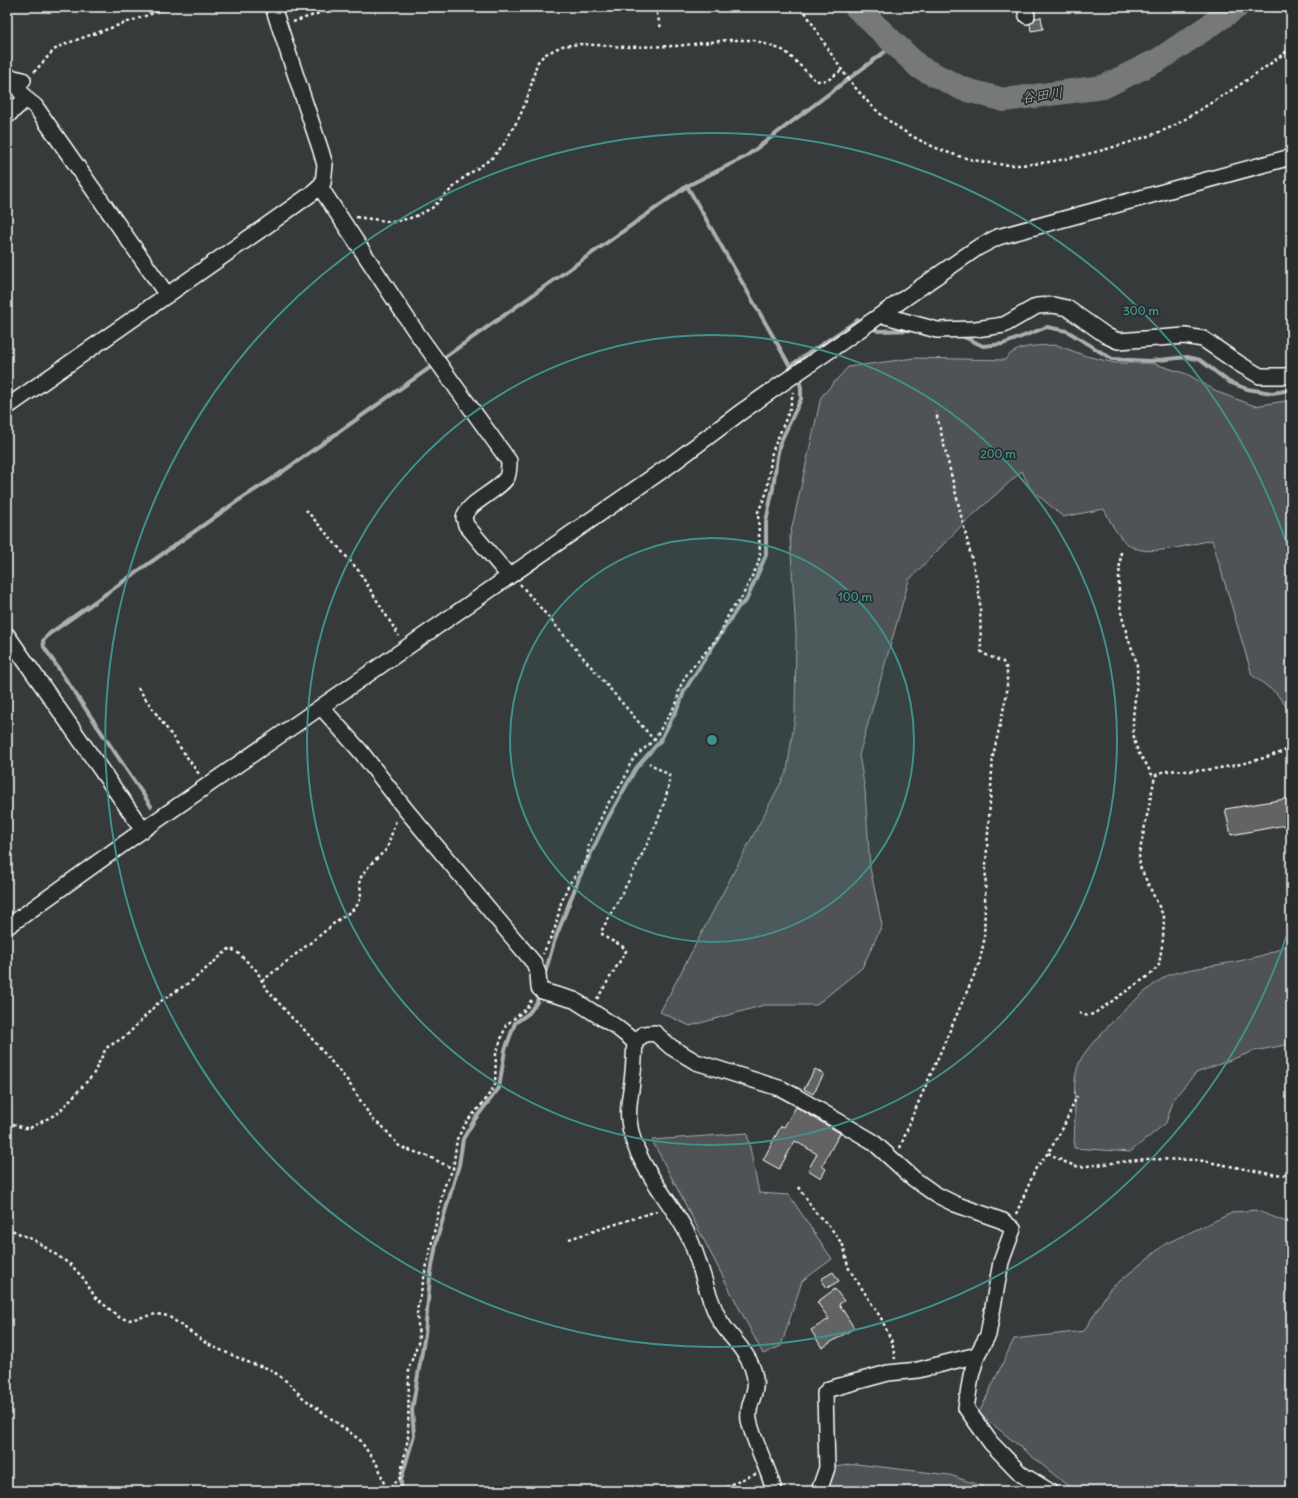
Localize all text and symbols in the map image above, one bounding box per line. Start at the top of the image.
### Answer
water label: 谷田川 [1020,83,1064,107]
text: 300 m [1123,303,1159,318]
text: 200 m [980,446,1016,461]
text: 100 m [838,589,872,604]
centre of rings [705,733,719,747]

